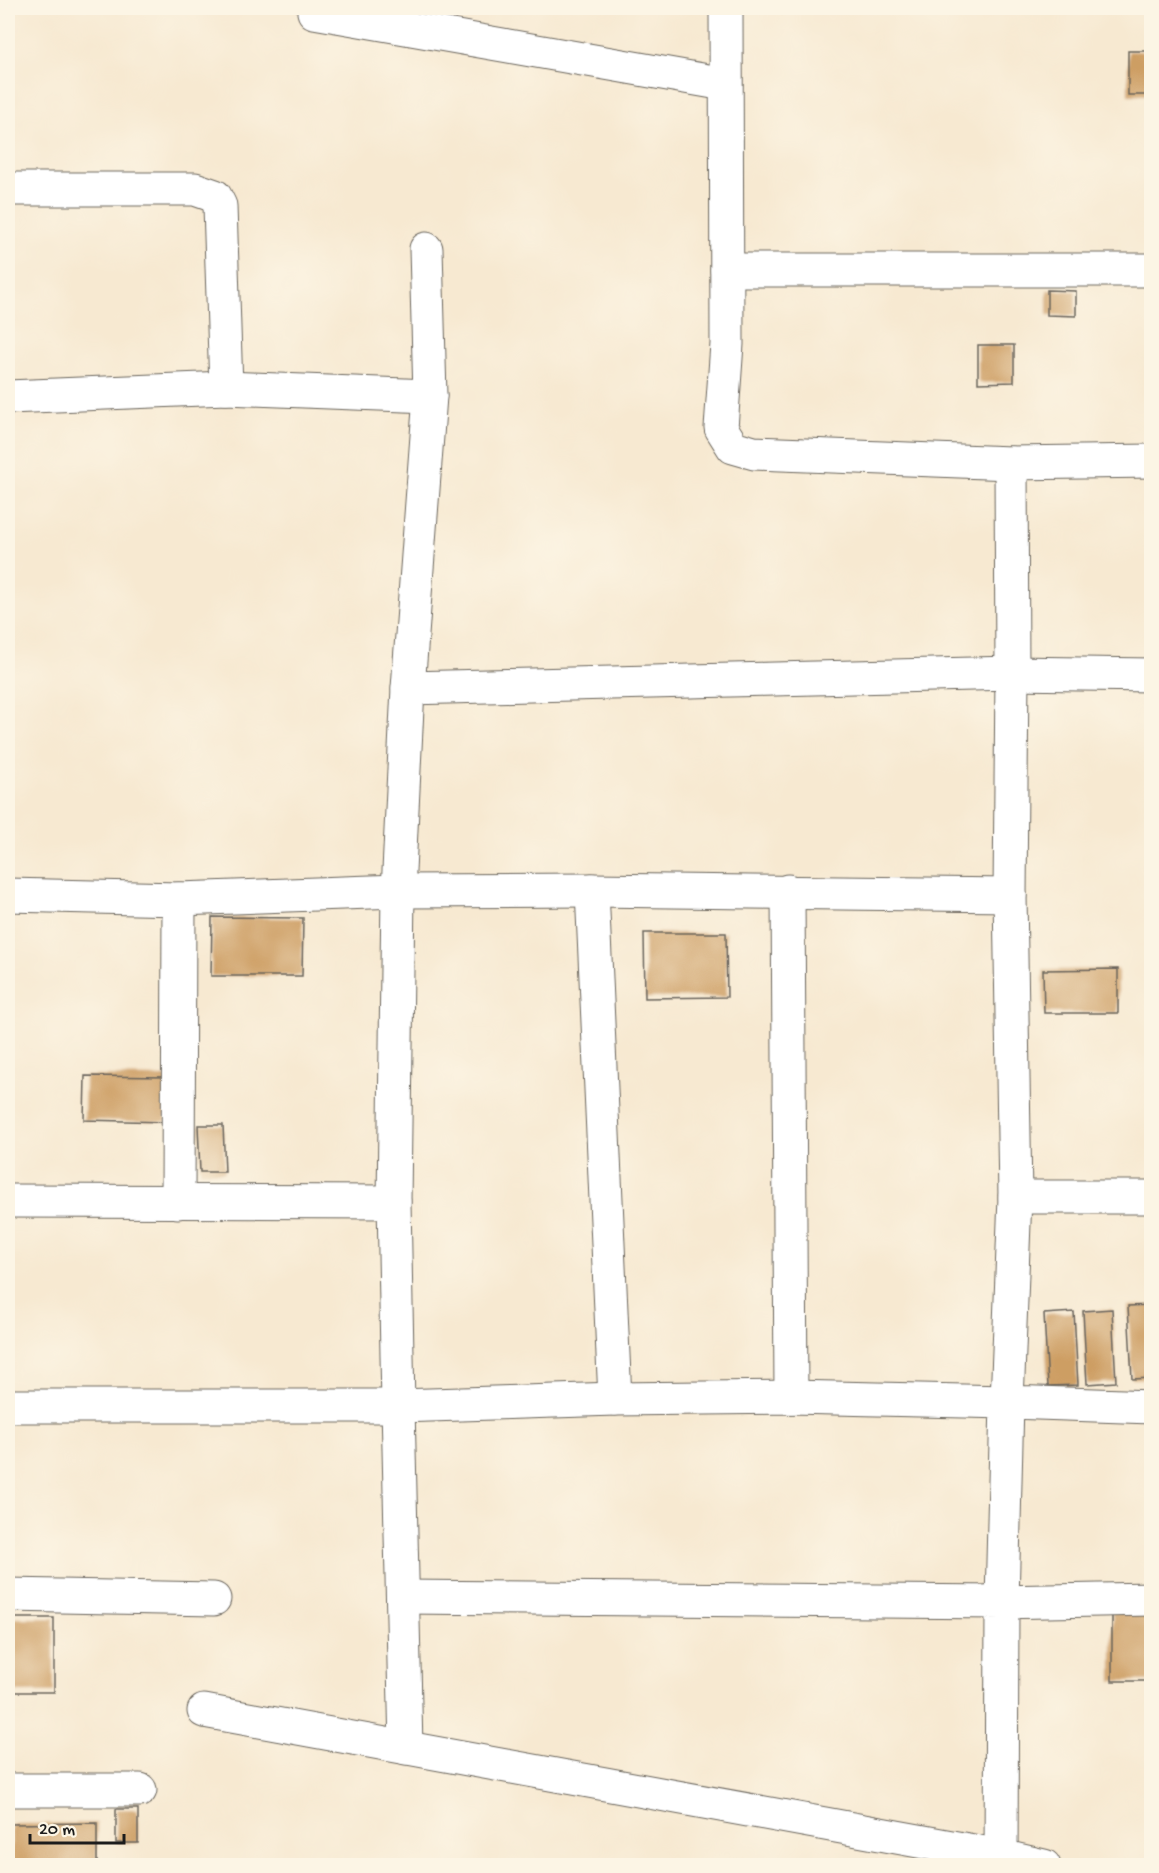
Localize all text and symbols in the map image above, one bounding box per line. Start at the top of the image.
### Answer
scale bar [30,1807,124,1845]
text: 20 m [39,1820,75,1841]

